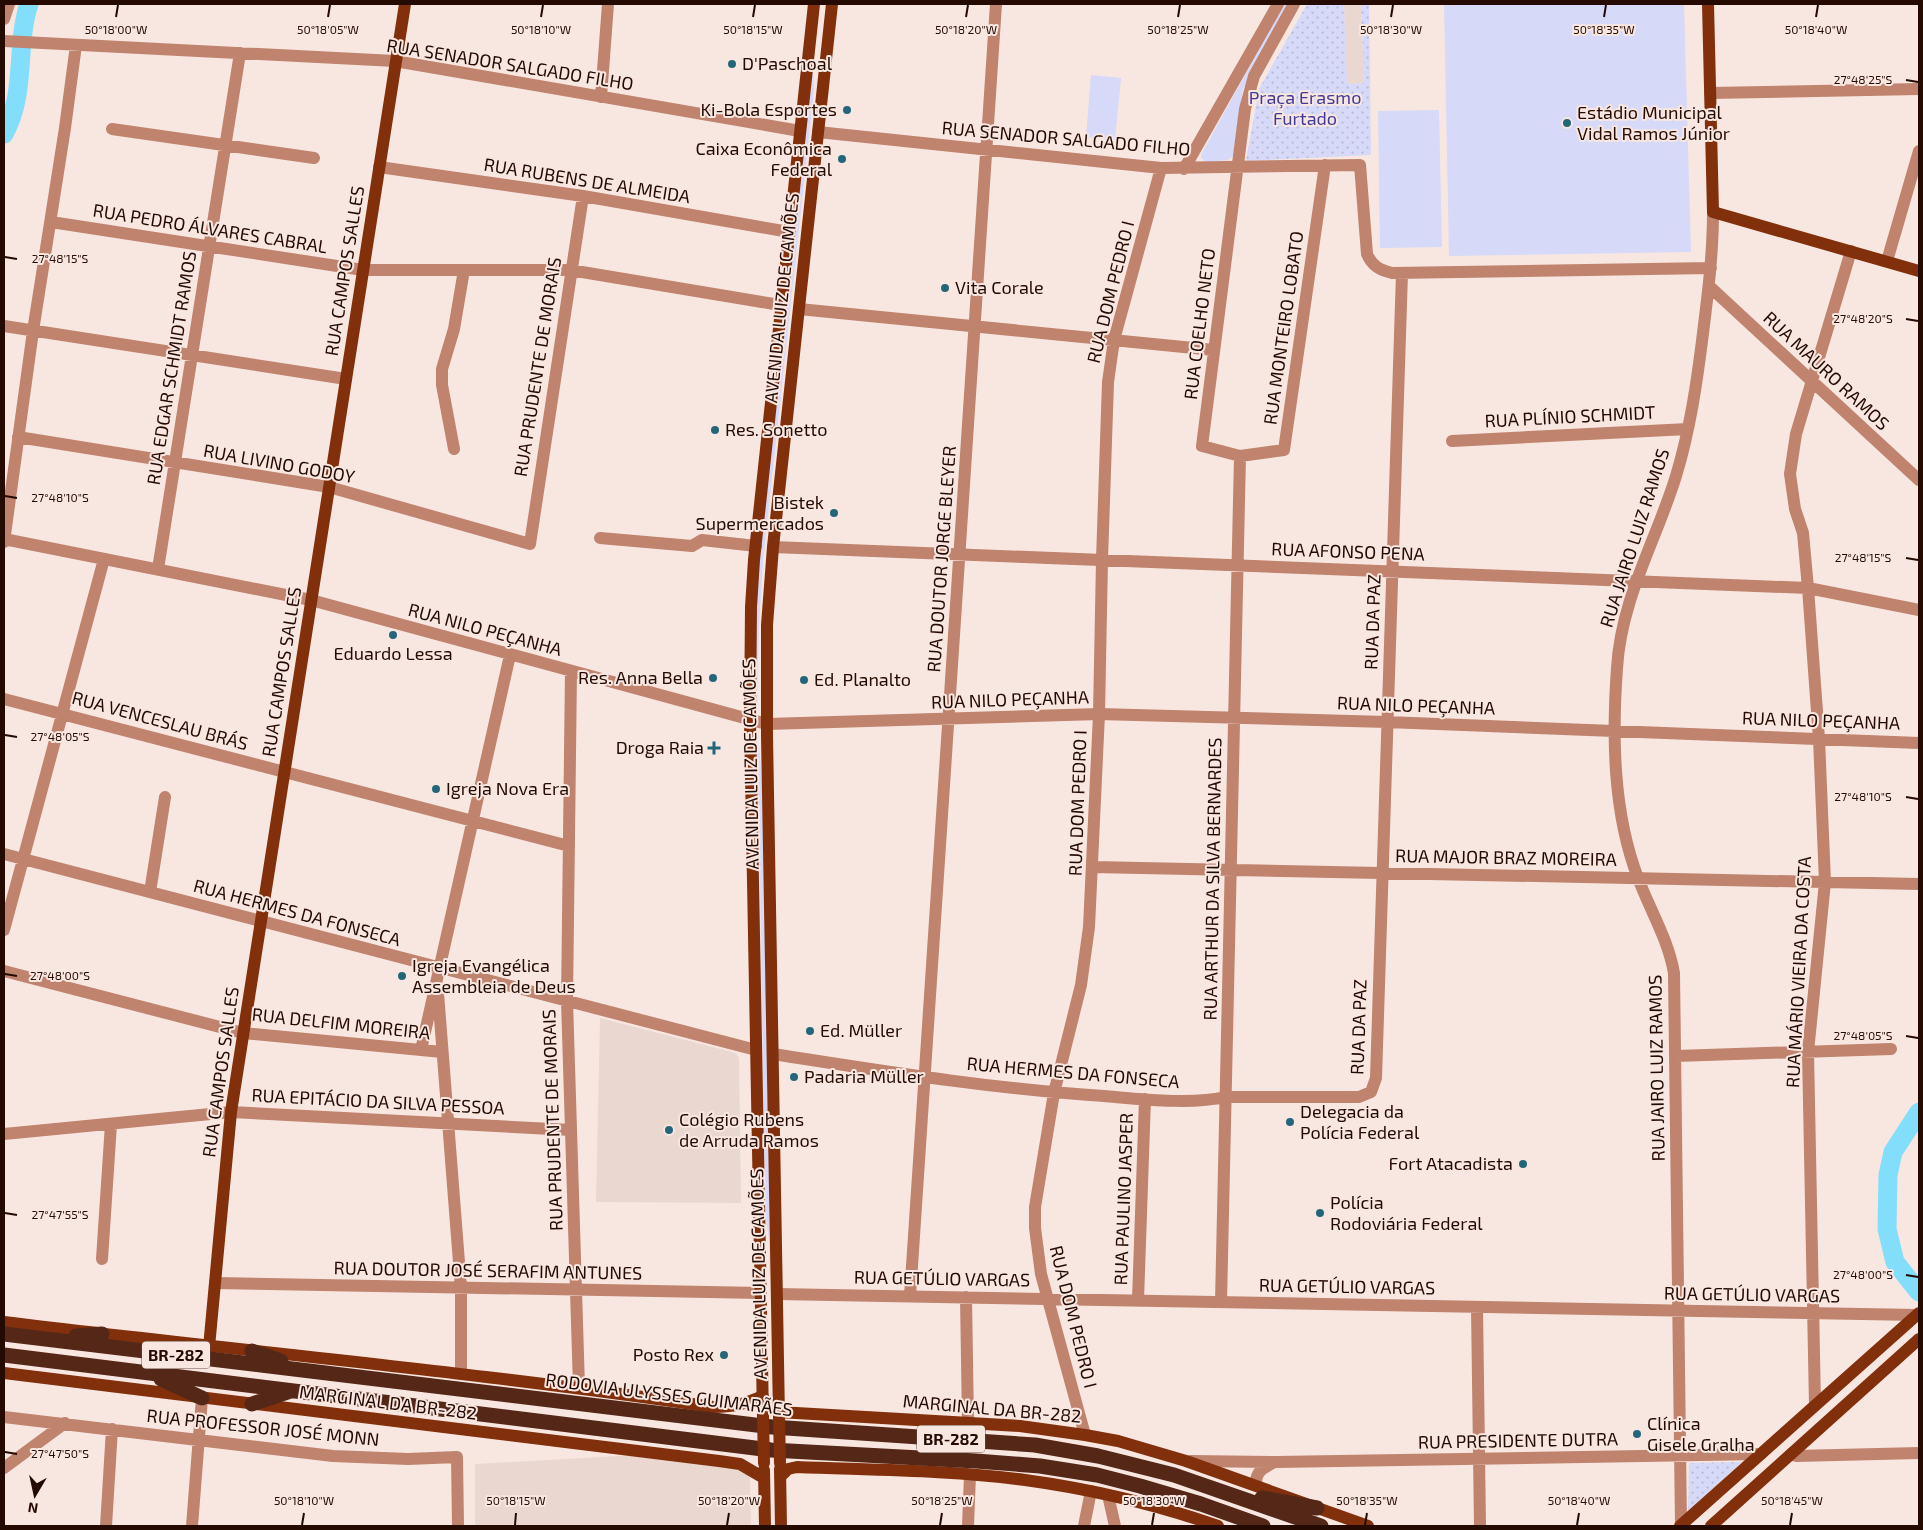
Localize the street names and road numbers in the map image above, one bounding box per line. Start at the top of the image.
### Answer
street label: RUA SENADOR SALGADO FILHO [385,34,635,94]
street label: RUA SENADOR SALGADO FILHO [941,116,1191,160]
street label: RUA RUBENS DE ALMEIDA [482,153,693,207]
street label: RUA CAMPOS SALLES [320,184,368,357]
street label: AVENIDA LUIZ DE CAMÕES [759,192,803,404]
street label: RUA PEDRO ÁLVARES CABRAL [91,199,329,257]
street label: RUA DOM PEDRO I [1082,218,1138,365]
street label: RUA MONTEIRO LOBATO [1259,230,1307,426]
street label: RUA COELHO NETO [1179,247,1219,401]
street label: RUA EDGAR SCHMIDT RAMOS [142,249,200,486]
street label: RUA PRUDENTE DE MORAIS [509,256,565,478]
street label: RUA MAURO RAMOS [1759,306,1894,434]
street label: RUA PLÍNIO SCHMIDT [1484,401,1656,431]
street label: RUA LIVINO GODOY [202,439,357,487]
street label: RUA DOUTOR JORGE BLEYER [922,445,960,673]
street label: RUA JAIRO LUIZ RAMOS [1595,446,1673,630]
street label: RUA AFONSO PENA [1271,537,1426,565]
street label: RUA DA PAZ [1359,574,1385,670]
street label: RUA CAMPOS SALLES [257,585,305,758]
street label: RUA NILO PEÇANHA [406,598,565,661]
street label: AVENIDA LUIZ DE CAMÕES [737,658,763,870]
street label: RUA NILO PEÇANHA [931,685,1090,714]
street label: RUA VENCESLAU BRÁS [70,686,251,754]
street label: RUA NILO PEÇANHA [1337,691,1496,720]
street label: RUA NILO PEÇANHA [1742,706,1901,735]
street label: RUA DOM PEDRO I [1063,730,1091,876]
street label: RUA ARTHUR DA SILVA BERNARDES [1199,737,1225,1021]
street label: RUA MAJOR BRAZ MOREIRA [1395,844,1618,870]
street label: RUA MÁRIO VIEIRA DA COSTA [1781,855,1815,1088]
street label: RUA HERMES DA FONSECA [191,874,404,950]
street label: RUA JAIRO LUIZ RAMOS [1643,974,1669,1162]
street label: RUA DA PAZ [1345,979,1371,1075]
street label: RUA CAMPOS SALLES [197,985,243,1158]
street label: RUA DELFIM MOREIRA [251,1003,432,1043]
street label: RUA PRUDENTE DE MORAIS [537,1009,567,1231]
street label: RUA HERMES DA FONSECA [966,1052,1181,1092]
street label: RUA EPITÁCIO DA SILVA PESSOA [251,1083,506,1119]
street label: RUA PAULINO JASPER [1109,1112,1137,1286]
street label: AVENIDA LUIZ DE CAMÕES [745,1168,771,1380]
street label: RUA DOM PEDRO I [1046,1243,1102,1390]
street label: RUA DOUTOR JOSÉ SERAFIM ANTUNES [334,1256,642,1284]
street label: RUA GETÚLIO VARGAS [854,1265,1030,1291]
street label: RUA GETÚLIO VARGAS [1259,1273,1435,1299]
street label: RUA GETÚLIO VARGAS [1664,1281,1840,1307]
road number: BR-282 [142,1342,210,1368]
street label: RODOVIA ULYSSES GUIMARÃES [544,1368,794,1420]
street label: MARGINAL DA BR-282 [298,1380,478,1424]
street label: MARGINAL DA BR-282 [902,1389,1082,1427]
street label: RUA PROFESSOR JOSÉ MONN [146,1404,381,1450]
road number: BR-282 [917,1426,985,1452]
street label: RUA PRESIDENTE DUTRA [1418,1427,1619,1453]

